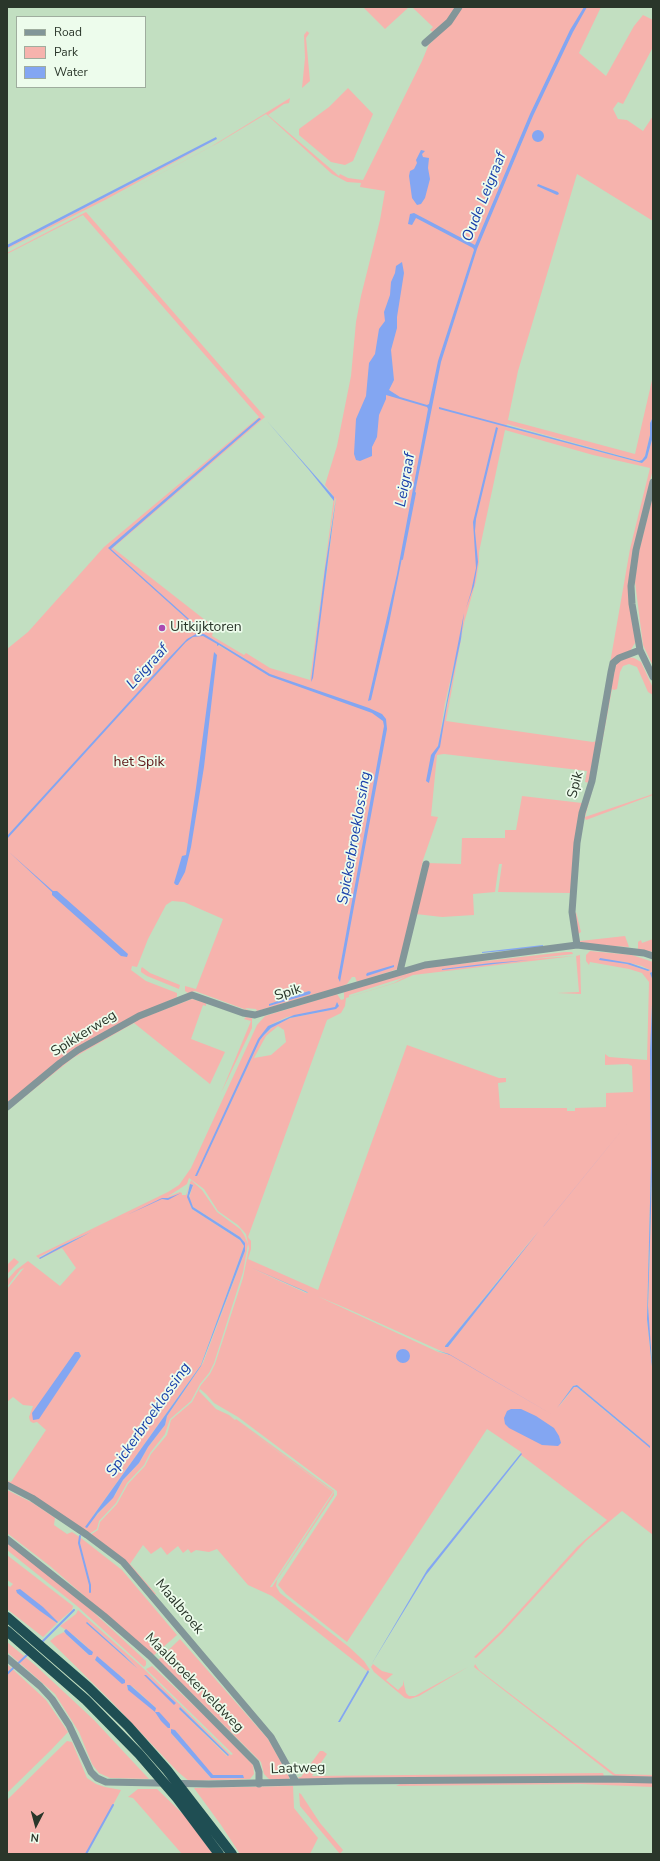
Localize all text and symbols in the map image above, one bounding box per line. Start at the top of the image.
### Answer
legend [16,16,146,88]
text: Road [54,24,82,40]
text: Park [54,44,78,60]
text: Water [54,64,88,80]
water label: Oude Leigraaf [459,150,511,244]
water label: Leigraaf [392,452,420,508]
place label: Uitkijktoren [170,620,242,636]
marker: Uitkijktoren [157,623,167,633]
water label: Leigraaf [123,641,173,693]
park label: het Spik [114,755,164,771]
water label: Spickerbroeklossing [334,770,376,906]
street label: Spik [564,770,588,800]
street label: Spik [273,981,303,1005]
street label: Spikkerweg [48,1007,120,1061]
water label: Spickerbroeklossing [103,1360,195,1480]
street label: Maalbroek [151,1576,207,1638]
street label: Maalbroekerveldweg [141,1630,247,1736]
street label: Laatweg [270,1760,326,1778]
north arrow [16,1805,56,1845]
text: N [30,1830,40,1845]

